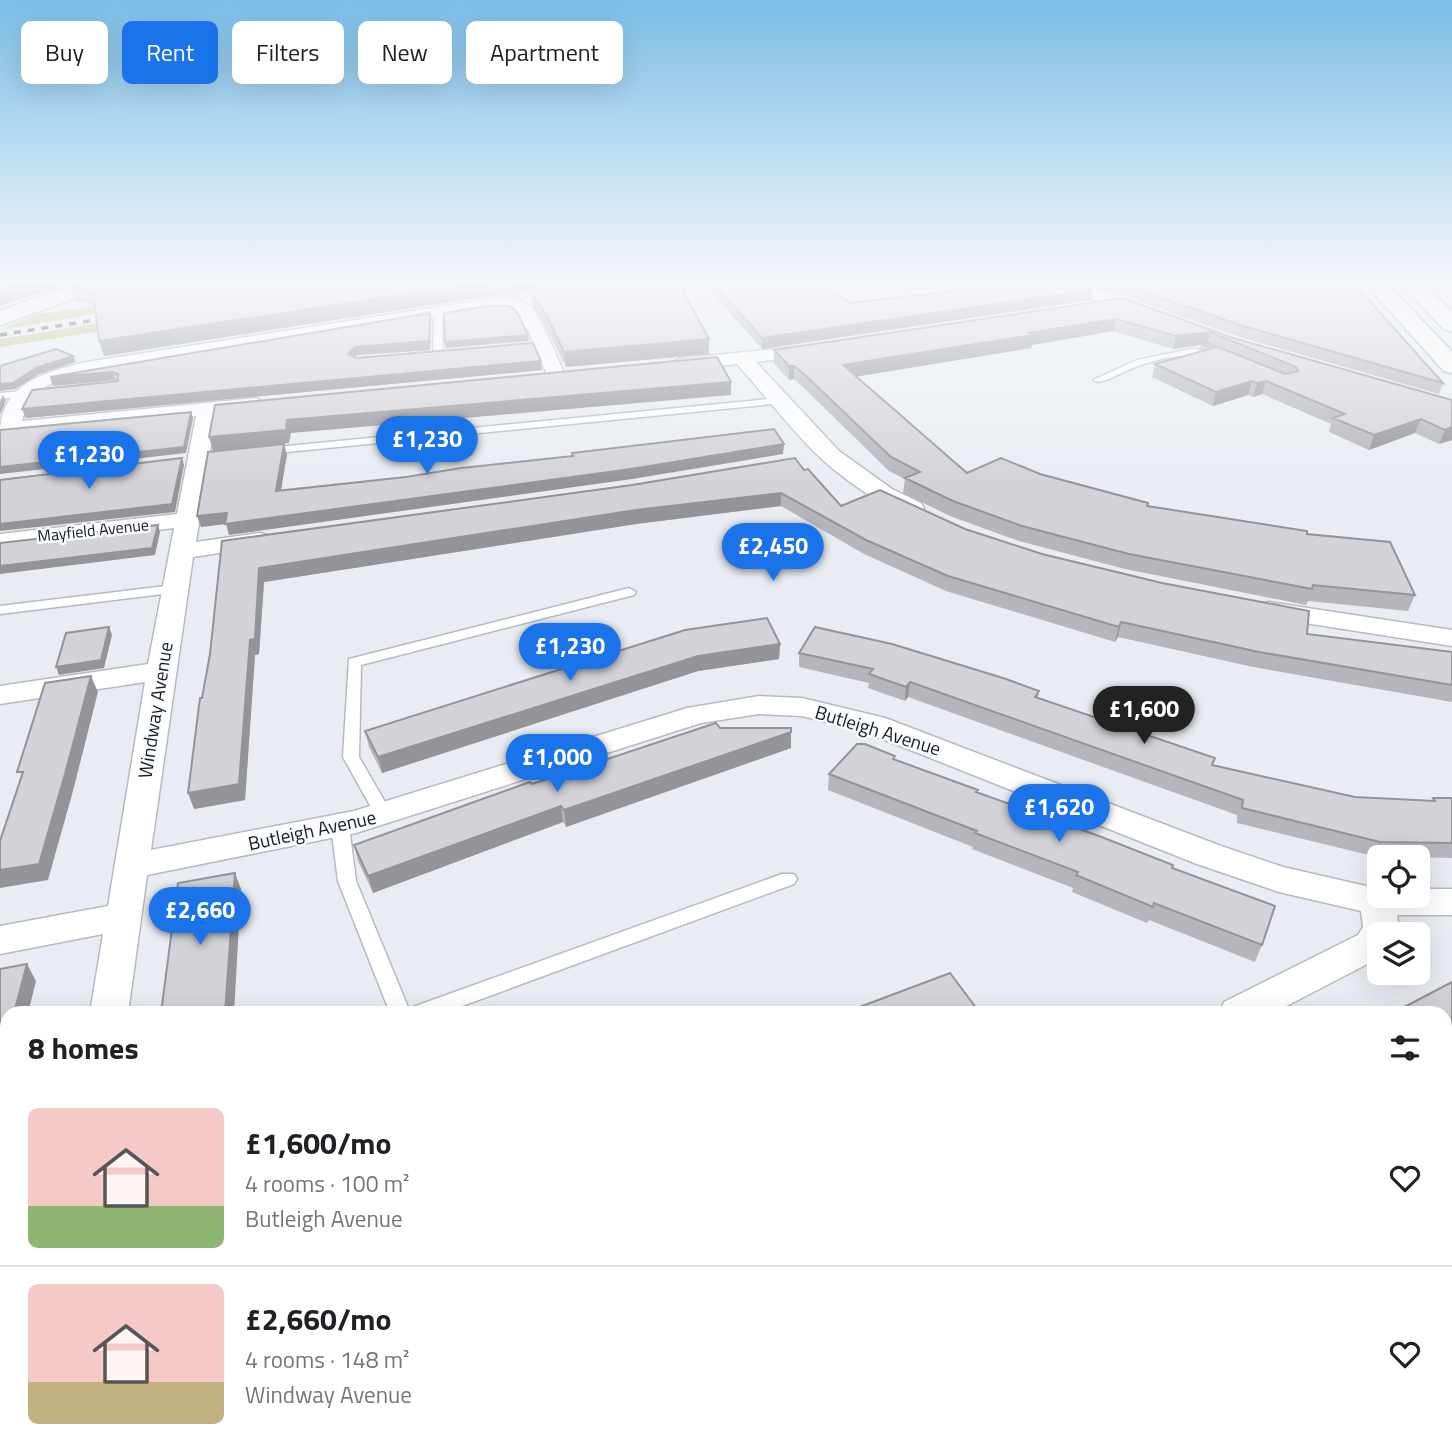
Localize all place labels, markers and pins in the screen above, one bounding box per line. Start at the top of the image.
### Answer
pin: £1,230 [370,416,484,476]
pin: £1,230 [32,432,146,491]
pin: £2,450 [716,524,830,583]
pin: £1,230 [513,624,627,683]
pin: £1,600 [1087,686,1201,746]
pin: £1,000 [500,734,614,794]
pin: £1,620 [1002,784,1116,844]
pin: £2,660 [143,888,257,947]

